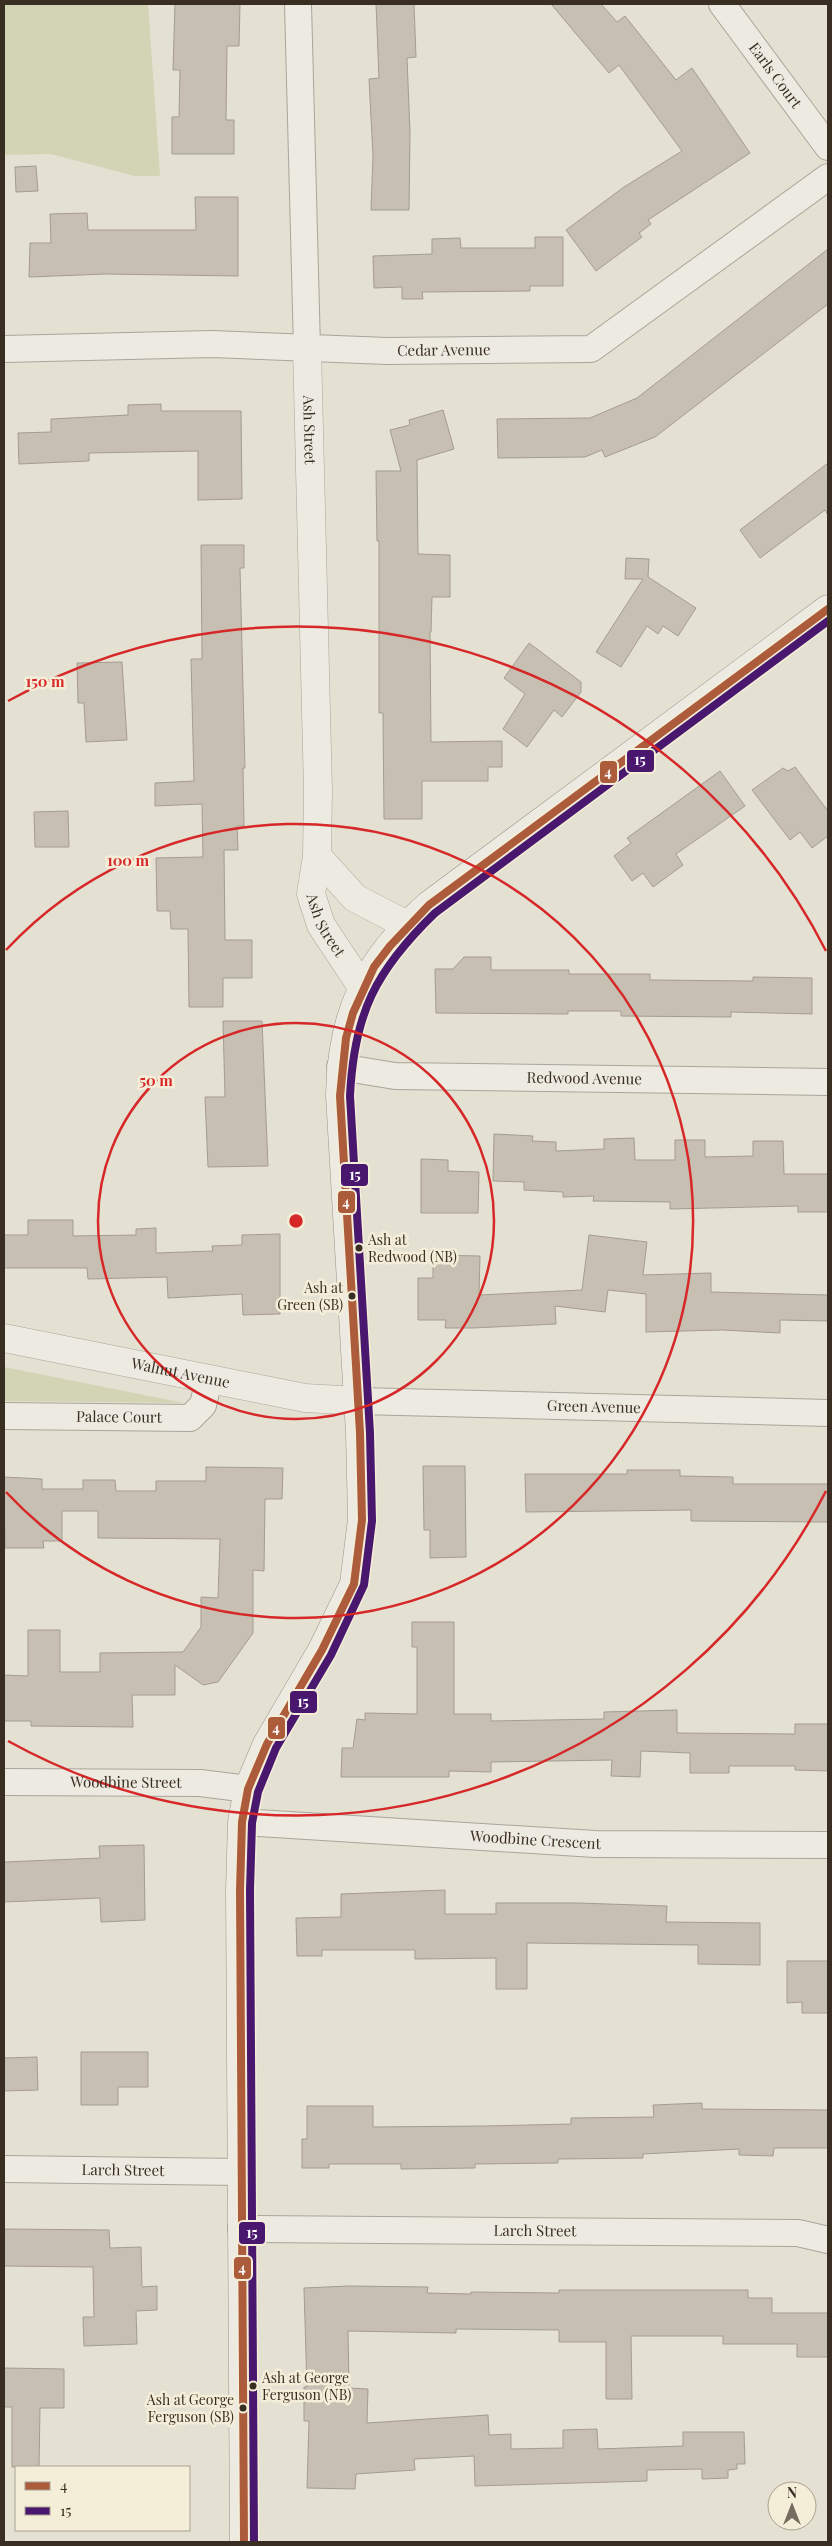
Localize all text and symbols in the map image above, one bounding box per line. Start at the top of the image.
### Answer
street label: Earls Court [745,38,807,112]
street label: Cedar Avenue [397,339,491,360]
street label: Ash Street [299,394,321,465]
text: 150 m [25,671,65,691]
line badge: 15 [626,749,655,773]
text: 15 [634,750,646,769]
line badge: 4 [599,760,618,784]
text: 4 [604,762,612,781]
text: 100 m [107,850,150,870]
street label: Ash Street [302,890,351,961]
street label: Redwood Avenue [526,1067,642,1088]
text: 50 m [139,1070,173,1090]
line badge: 15 [340,1163,369,1187]
text: 15 [349,1165,361,1184]
line badge: 4 [337,1190,356,1214]
text: 4 [342,1192,350,1211]
centre of rings [287,1212,305,1230]
place label: Ash at Redwood (NB) [367,1230,457,1266]
marker: Ash at Redwood (NB) [354,1243,364,1253]
place label: Ash at Green (SB) [277,1278,344,1314]
marker: Ash at Green (SB) [347,1291,357,1301]
street label: Walnut Avenue [129,1352,232,1392]
street label: Green Avenue [547,1395,641,1417]
street label: Palace Court [76,1406,163,1427]
line badge: 15 [289,1690,318,1714]
text: 15 [297,1692,309,1711]
line badge: 4 [267,1716,286,1740]
text: 4 [272,1718,280,1737]
street label: Woodbine Street [69,1771,182,1792]
street label: Woodbine Crescent [468,1825,602,1853]
street label: Larch Street [81,2159,165,2180]
street label: Larch Street [493,2220,577,2240]
line badge: 15 [238,2221,266,2245]
text: 15 [246,2223,258,2242]
line badge: 4 [233,2256,252,2280]
text: 4 [238,2258,246,2277]
place label: Ash at George Ferguson (NB) [261,2368,351,2404]
marker: Ash at George Ferguson (NB) [248,2381,258,2391]
place label: Ash at George Ferguson (SB) [146,2390,234,2426]
marker: Ash at George Ferguson (SB) [238,2403,248,2413]
legend [15,2466,190,2531]
text: 4 [60,2475,67,2495]
north arrow [767,2481,817,2531]
text: N [787,2483,797,2502]
text: 15 [60,2500,72,2520]

